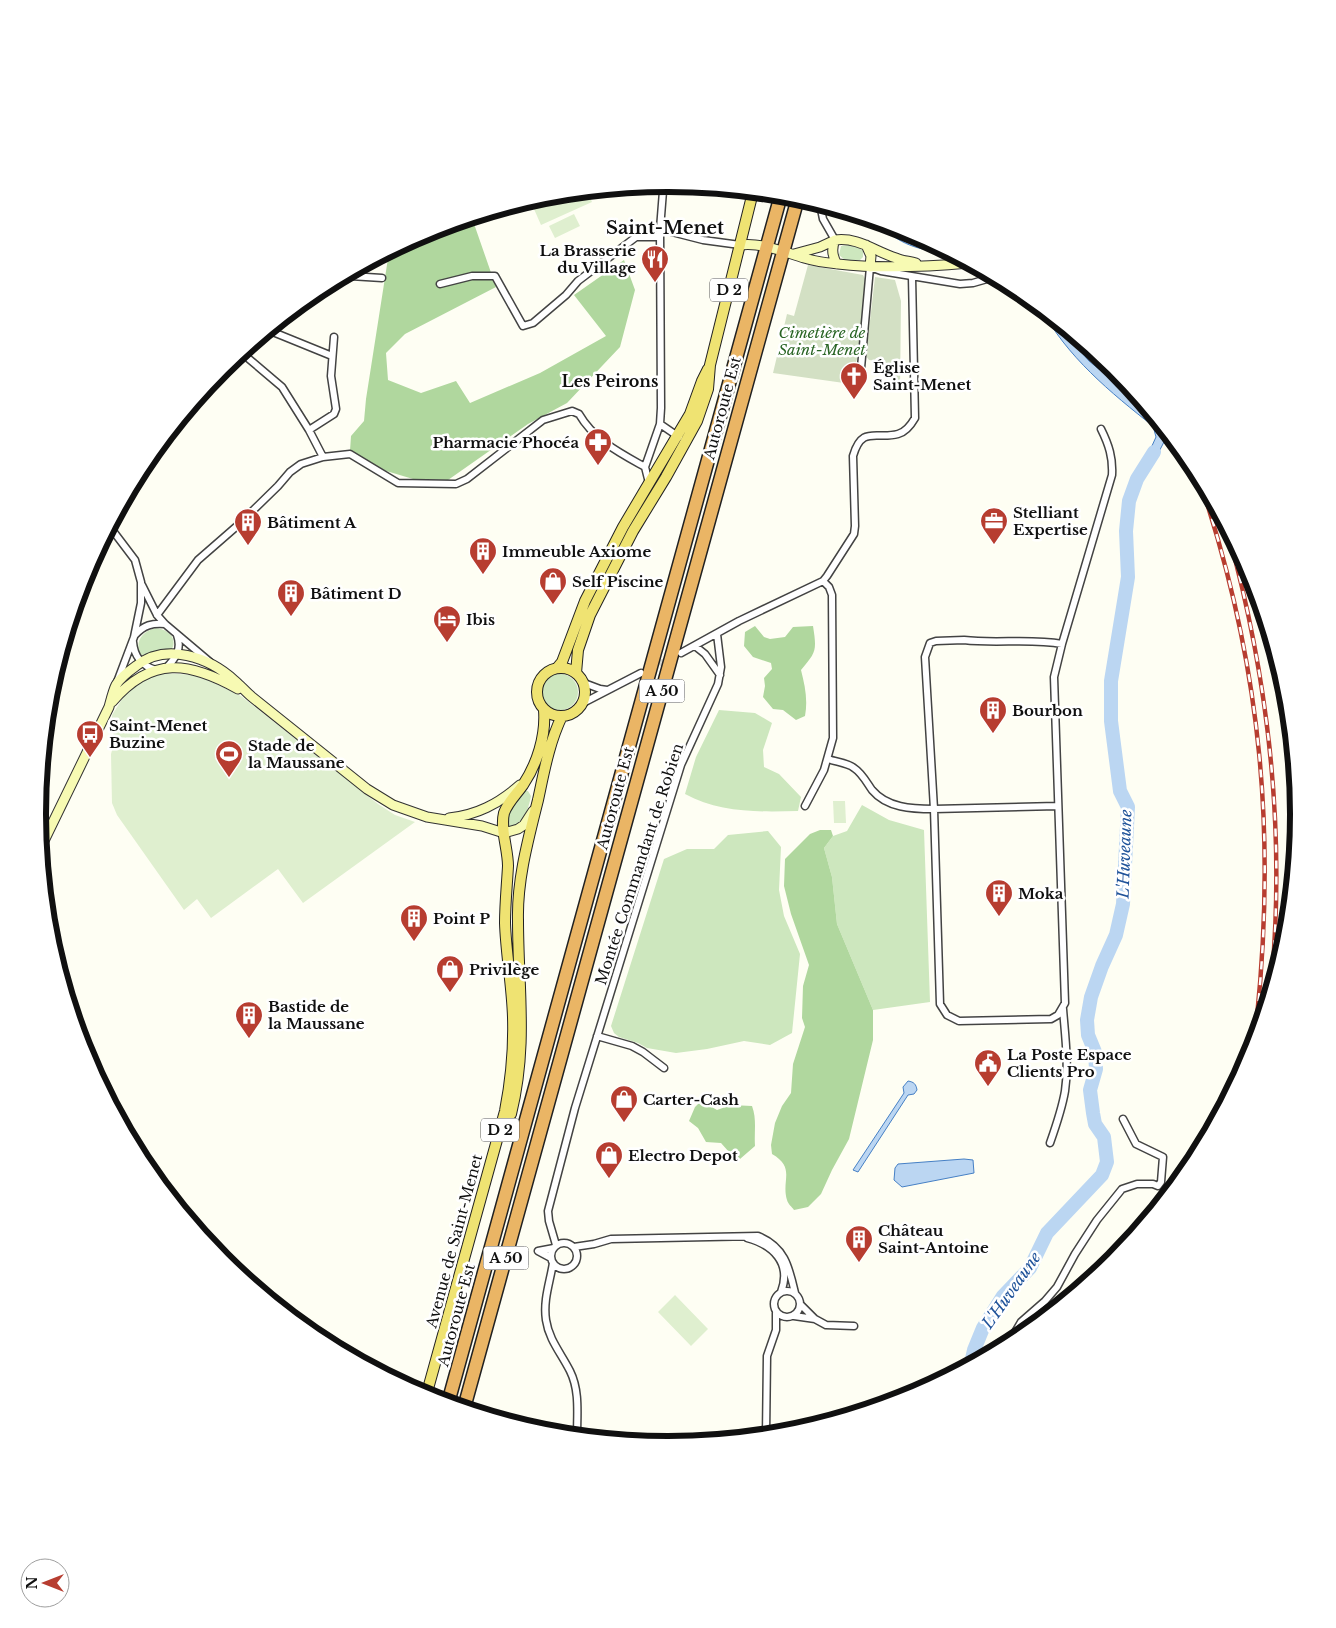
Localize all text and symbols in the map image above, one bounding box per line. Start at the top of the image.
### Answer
district label: Saint-Menet [606,217,724,239]
place label: La Brasserie du Village [540,241,636,277]
restaurant icon: La Brasserie du Village [640,244,670,283]
road number: D 2 [710,278,748,302]
park label: Cimetière de Saint-Menet [778,323,866,359]
street label: Autoroute Est [699,354,745,462]
place label: Église Saint-Menet [873,358,972,394]
church icon: Église Saint-Menet [839,361,869,400]
district label: Les Peirons [562,371,658,391]
pharmacy icon: Pharmacie Phocéa [583,427,613,466]
place label: Pharmacie Phocéa [432,433,579,452]
place label: Stelliant Expertise [1013,503,1088,539]
office icon: Stelliant Expertise [979,506,1009,545]
building icon: Bâtiment A [233,507,263,546]
place label: Bâtiment A [267,513,357,532]
building icon: Immeuble Axiome [468,536,498,575]
place label: Immeuble Axiome [502,542,651,561]
shop icon: Self Piscine [538,566,568,605]
place label: Self Piscine [572,572,664,591]
building icon: Bâtiment D [276,578,306,617]
place label: Bâtiment D [310,584,402,603]
hotel icon: Ibis [432,604,462,643]
place label: Ibis [466,610,495,629]
road number: A 50 [640,679,684,702]
building icon: Bourbon [978,695,1008,734]
place label: Bourbon [1012,701,1083,720]
place label: Saint-Menet Buzine [109,716,208,752]
bus stop icon: Saint-Menet Buzine [75,719,105,758]
place label: Stade de la Maussane [248,736,345,772]
sports icon: Stade de la Maussane [214,739,244,778]
street label: Montée Commandant de Robien [591,741,687,987]
street label: Autoroute Est [592,744,638,852]
water label: L'Huveaune [1112,808,1136,900]
building icon: Moka [984,878,1014,917]
place label: Moka [1018,884,1064,903]
building icon: Point P [399,903,429,942]
place label: Point P [433,909,490,928]
shop icon: Privilège [435,954,465,993]
place label: Privilège [469,960,539,979]
place label: Bastide de la Maussane [268,997,365,1033]
building icon: Bastide de la Maussane [234,1000,264,1039]
place label: La Poste Espace Clients Pro [1007,1045,1132,1081]
public building icon: La Poste Espace Clients Pro [973,1048,1003,1087]
shop icon: Carter-Cash [609,1084,639,1123]
place label: Carter-Cash [643,1090,739,1109]
road number: D 2 [481,1118,519,1142]
shop icon: Electro Depot [594,1140,624,1179]
place label: Electro Depot [628,1146,738,1165]
street label: Avenue de Saint-Menet [421,1152,486,1331]
place label: Château Saint-Antoine [878,1221,989,1257]
building icon: Château Saint-Antoine [844,1224,874,1263]
road number: A 50 [484,1246,528,1270]
water label: L'Huveaune [977,1247,1045,1333]
street label: Autoroute Est [433,1261,479,1369]
north arrow [20,1558,70,1608]
text: N [23,1576,41,1590]

